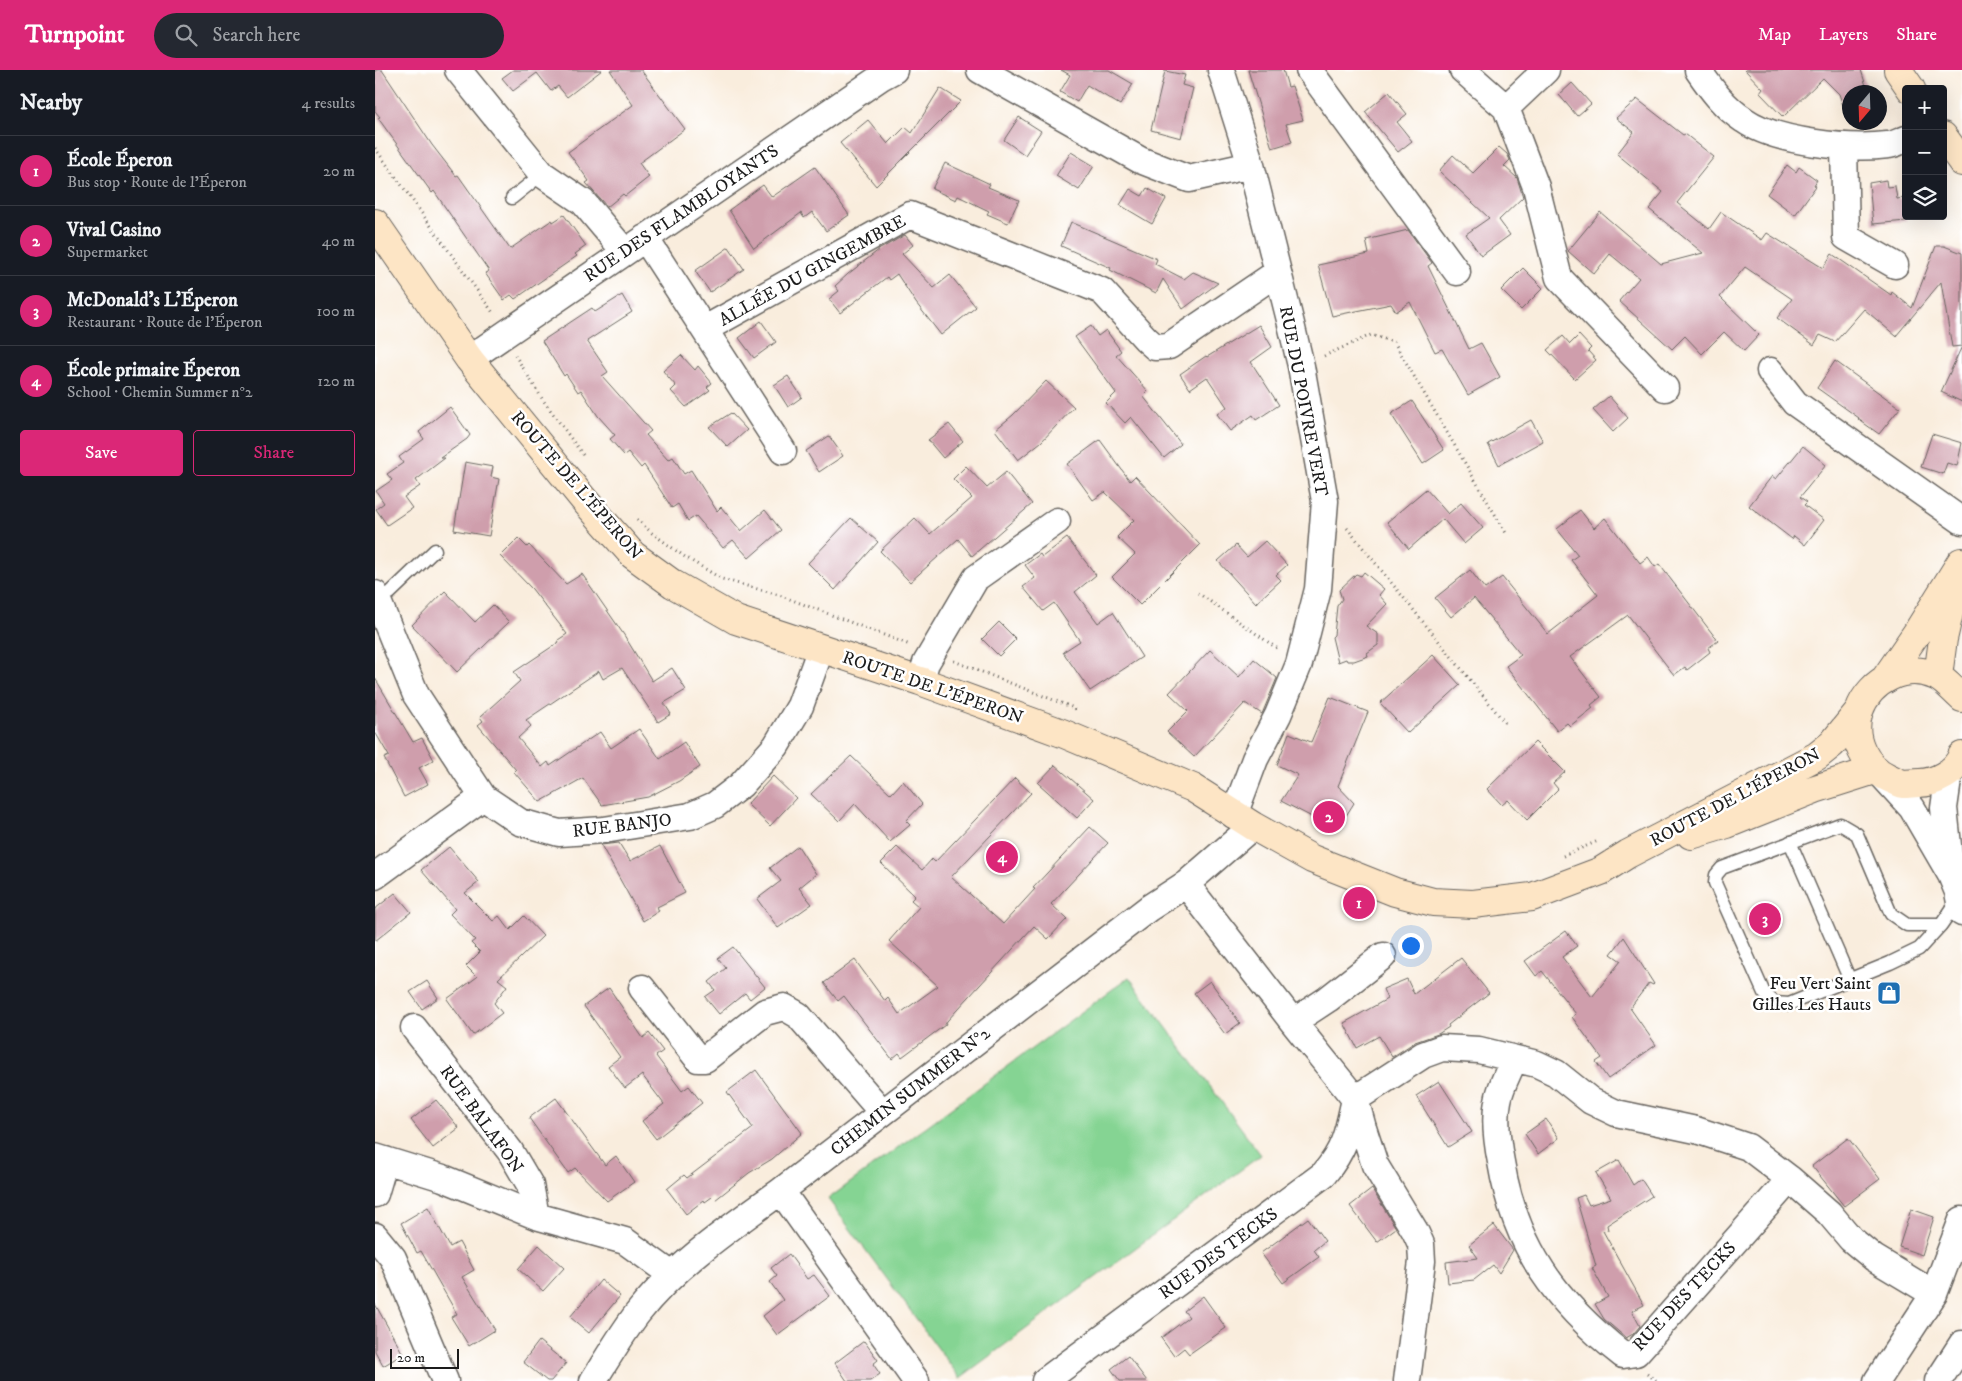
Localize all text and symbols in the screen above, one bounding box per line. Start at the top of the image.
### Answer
search box [154,13,504,58]
text: Turnpoint [25,20,124,50]
icon: search [172,21,200,49]
text: Search here [212,24,300,47]
text: Map [1758,24,1791,46]
text: Layers [1819,24,1868,46]
text: Share [1896,24,1937,46]
north arrow [1842,85,1887,130]
map controls [1902,85,1947,220]
button: + [1902,85,1947,130]
text: Nearby [20,90,82,116]
text: 4 results [302,93,355,113]
button: − [1902,130,1947,175]
street label: RUE DES FLAMBLOYANTS [580,140,783,287]
text: École Éperon [67,149,172,172]
text: 1 [33,161,39,181]
text: 20 m [323,161,355,181]
text: Bus stop · Route de l'Éperon [67,172,247,192]
button: layers [1902,175,1947,220]
street label: ALLÉE DU GINGEMBRE [715,210,910,331]
text: Vival Casino [67,219,161,242]
text: 2 [32,231,40,251]
text: 40 m [322,231,355,251]
text: Supermarket [67,242,148,262]
text: McDonald's L'Éperon [67,289,238,312]
text: 3 [33,301,39,321]
text: 100 m [317,301,355,321]
street label: RUE DU POIVRE VERT [1274,304,1332,499]
text: Restaurant · Route de l'Éperon [67,312,262,332]
text: École primaire Éperon [67,359,240,382]
text: 4 [31,371,41,391]
text: 120 m [317,371,355,391]
text: School · Chemin Summer n°2 [67,382,253,402]
street label: ROUTE DE L'ÉPERON [506,407,647,565]
button: Save [20,430,183,476]
button: Share [193,430,355,476]
street label: ROUTE DE L'ÉPERON [839,647,1026,729]
street label: ROUTE DE L'ÉPERON [1647,744,1825,852]
pin: 2 [1313,798,1345,836]
street label: RUE BANJO [571,809,673,843]
pin: 4 [986,838,1018,876]
pin: 1 [1343,884,1375,922]
pin: 3 [1749,900,1781,938]
your location [1398,933,1424,959]
place label: Feu Vert Saint Gilles Les Hauts [1752,973,1871,1016]
shop icon: Feu Vert Saint Gilles Les Hauts [1876,980,1902,1006]
street label: CHEMIN SUMMER N°2 [826,1023,995,1161]
street label: RUE BALAFON [435,1061,528,1178]
street label: RUE DES TECKS [1155,1203,1282,1304]
street label: RUE DES TECKS [1628,1237,1741,1356]
scale bar [390,1346,459,1369]
text: 20 m [397,1349,425,1367]

